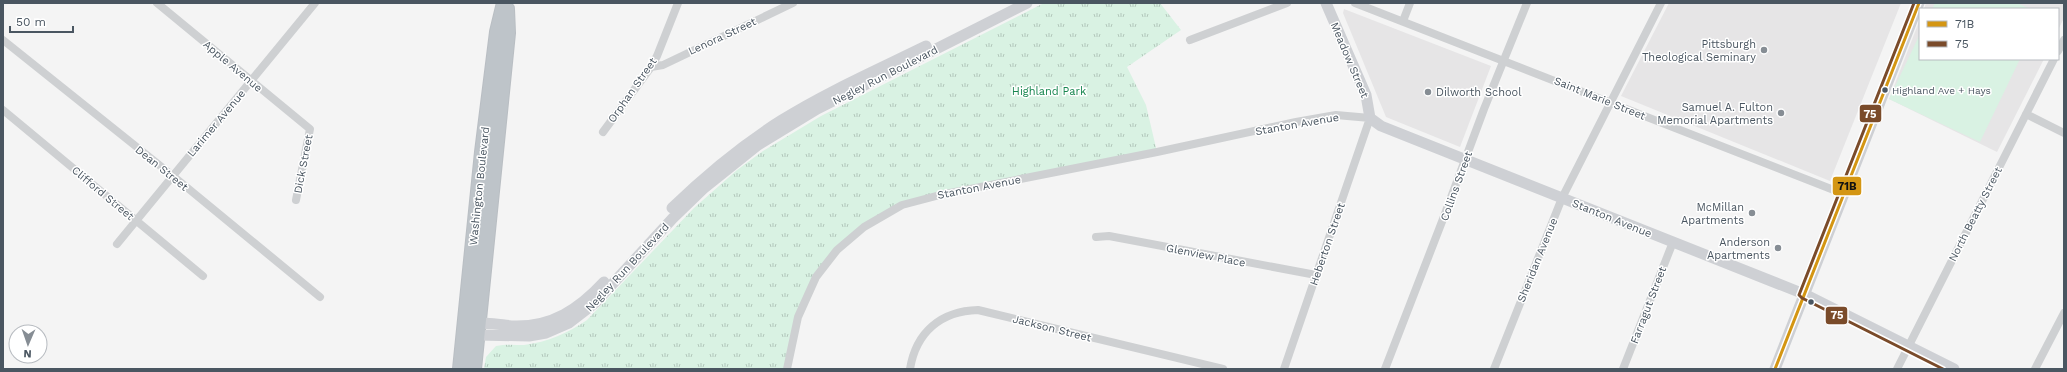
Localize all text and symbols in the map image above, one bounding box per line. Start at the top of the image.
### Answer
scale bar [10,8,73,34]
legend [1919,8,2059,60]
text: 50 m [16,15,46,29]
street label: Lenora Street [686,15,759,58]
text: 71B [1955,17,1974,31]
street label: Meadow Street [1328,20,1372,100]
text: 75 [1955,37,1969,51]
street label: Apple Avenue [201,38,265,95]
place label: Pittsburgh Theological Seminary [1642,38,1756,64]
street label: Negley Run Boulevard [830,43,940,108]
marker: Pittsburgh Theological Seminary [1759,45,1769,55]
street label: Orphan Street [605,55,660,125]
street label: Saint Marie Street [1552,74,1648,123]
park label: Highland Park [1012,85,1086,98]
marker: Highland Ave + Hays [1880,85,1890,95]
place label: Highland Ave + Hays [1892,85,1991,96]
place label: Dilworth School [1436,86,1522,99]
street label: Larimer Avenue [185,87,248,159]
marker: Dilworth School [1423,87,1433,97]
place label: Samuel A. Fulton Memorial Apartments [1657,101,1773,127]
line badge: 75 [1859,104,1882,123]
marker: Samuel A. Fulton Memorial Apartments [1776,108,1786,118]
text: 75 [1864,108,1876,121]
street label: Stanton Avenue [1254,111,1340,138]
street label: Washington Boulevard [467,126,492,246]
street label: Dick Street [291,133,316,195]
street label: Dean Street [133,143,191,194]
street label: Collins Street [1438,149,1475,223]
street label: Clifford Street [69,164,137,223]
street label: North Beatty Street [1946,164,2005,264]
street label: Stanton Avenue [936,173,1022,202]
line badge: 71B [1832,176,1862,196]
text: 71B [1838,180,1857,193]
street label: Stanton Avenue [1570,197,1654,240]
street label: Heberton Street [1307,201,1348,287]
place label: McMillan Apartments [1681,201,1744,227]
marker: McMillan Apartments [1747,208,1757,218]
street label: Sheridan Avenue [1515,216,1560,304]
street label: Negley Run Boulevard [583,220,672,314]
place label: Anderson Apartments [1707,236,1770,262]
street label: Glenview Place [1165,241,1247,270]
marker: Anderson Apartments [1773,243,1783,253]
street label: Farragut Street [1628,264,1669,346]
unlabelled marker [1806,297,1816,307]
line badge: 75 [1825,306,1848,325]
text: 75 [1831,309,1843,322]
street label: Jackson Street [1011,312,1093,345]
north arrow [8,324,48,364]
text: N [23,347,32,360]

